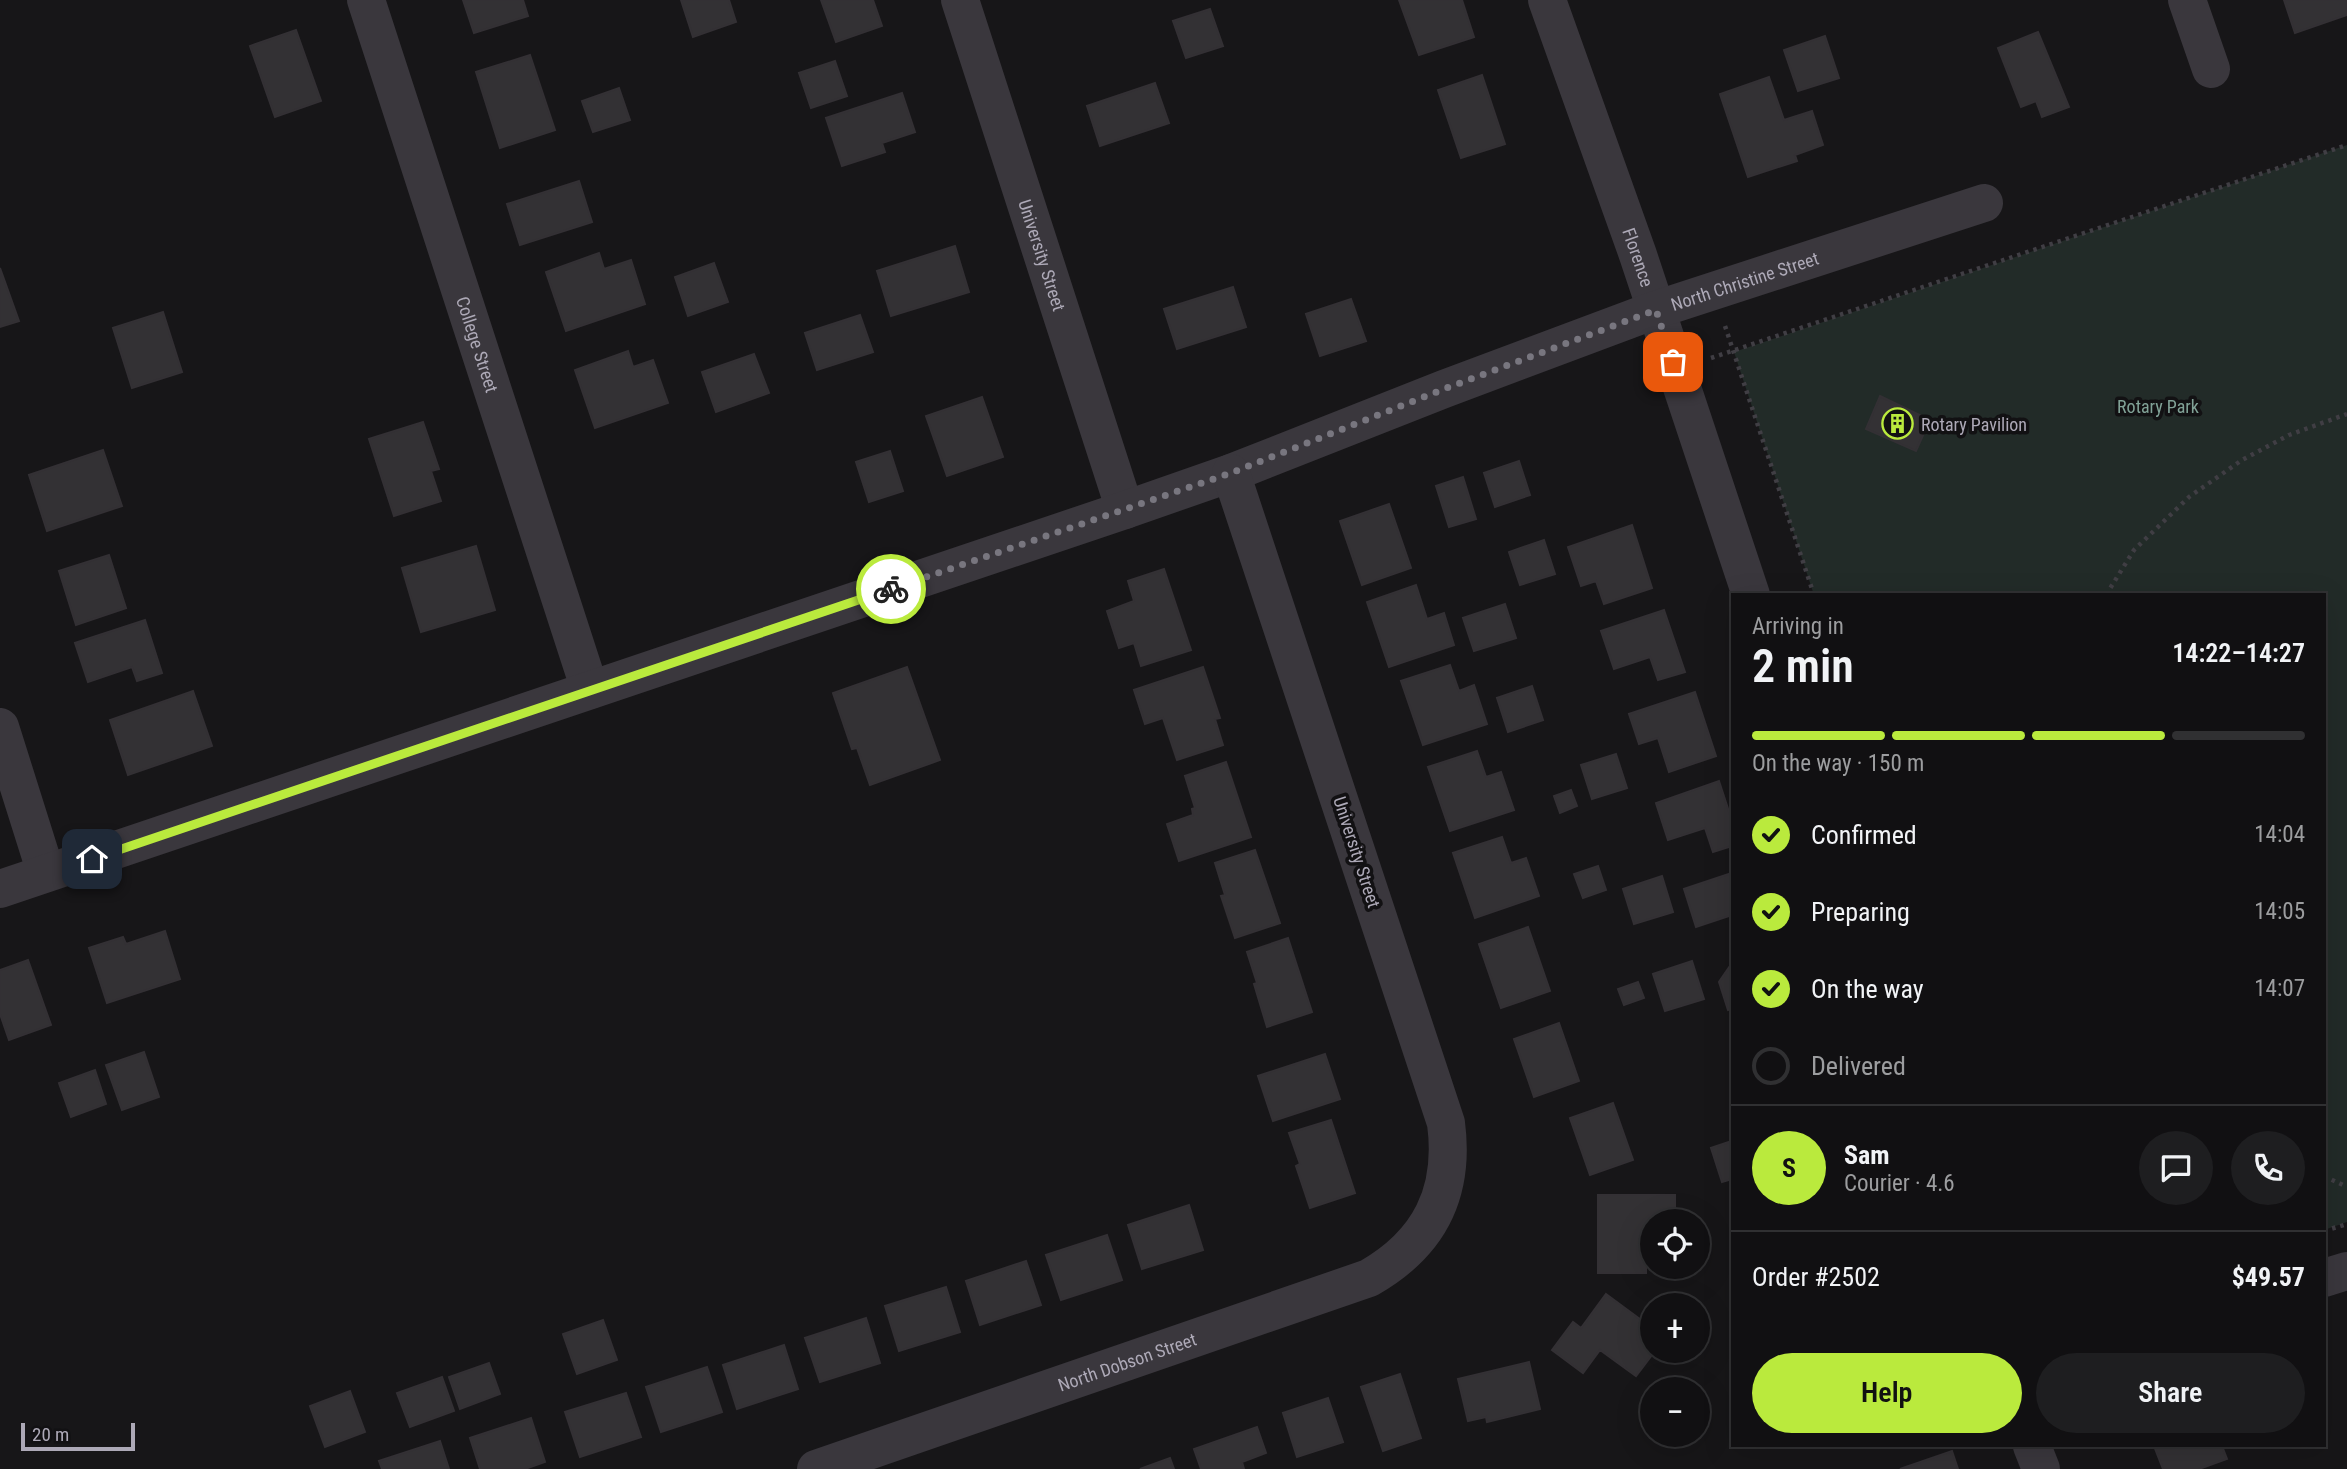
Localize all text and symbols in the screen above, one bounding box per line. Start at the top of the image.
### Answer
street label: University Street [1015,197,1070,313]
street label: Florence [1619,225,1658,289]
street label: North Christine Street [1668,247,1821,315]
street label: College Street [452,294,503,395]
pin [1643,332,1703,392]
icon: bag [1654,343,1692,381]
park label: Rotary Park [2117,396,2199,417]
building icon: Rotary Pavilion [1881,407,1915,441]
place label: Rotary Pavilion [1921,414,2027,435]
courier [856,554,926,624]
icon: bike [872,570,910,608]
text: Arriving in [1752,613,1844,640]
text: 14:22–14:27 [2172,638,2305,668]
text: 2 min [1752,639,1854,693]
text: On the way · 150 m [1752,750,1924,777]
street label: University Street [1329,794,1385,910]
icon: check [1752,816,1790,854]
text: Confirmed [1811,820,1917,850]
text: 14:04 [2254,821,2305,848]
pin [62,829,122,889]
icon: home [73,840,111,878]
icon: check [1752,893,1790,931]
text: Preparing [1811,897,1910,927]
text: 14:05 [2254,898,2305,925]
icon: check [1752,970,1790,1008]
text: On the way [1811,974,1924,1004]
text: 14:07 [2254,975,2305,1002]
text: Delivered [1811,1051,1906,1081]
button: chat [2139,1131,2213,1205]
button: phone [2231,1131,2305,1205]
text: Sam [1844,1140,1890,1170]
text: S [1782,1153,1796,1183]
text: Courier · 4.6 [1844,1170,1955,1197]
map controls [1640,1209,1710,1447]
button: locate [1640,1209,1710,1279]
text: Order #2502 [1752,1262,1880,1292]
text: $49.57 [2232,1262,2305,1292]
button: + [1640,1293,1710,1363]
street label: North Dobson Street [1055,1328,1199,1395]
button: Help [1752,1353,2022,1433]
button: Share [2036,1353,2305,1433]
button: − [1640,1377,1710,1447]
scale bar [21,1420,135,1452]
text: 20 m [32,1423,69,1446]

